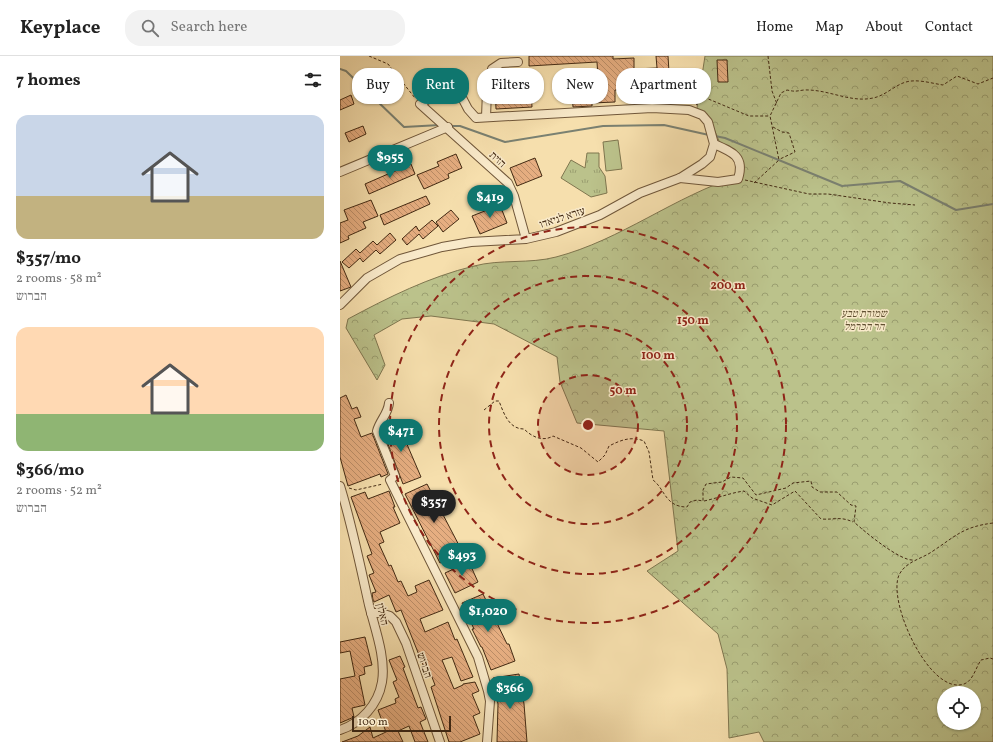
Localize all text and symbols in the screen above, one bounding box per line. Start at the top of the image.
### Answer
search box [125,10,405,46]
text: Keyplace [20,15,101,41]
icon: search [139,17,161,39]
text: Search here [171,17,247,38]
text: Home [756,18,793,37]
text: Map [815,18,843,37]
text: About [865,18,903,37]
text: Contact [925,18,973,37]
chip: Buy [352,68,404,104]
chip: Rent [412,68,469,104]
chip: Filters [477,68,544,104]
chip: New [552,68,608,104]
chip: Apartment [616,68,711,104]
text: 7 homes [16,69,81,92]
icon: filters [302,69,324,91]
icon: home [134,141,206,213]
pin: $955 [366,145,414,179]
text: $955 [377,149,403,167]
street label: הזית [485,149,509,172]
pin: $419 [466,185,514,219]
text: $419 [476,189,504,207]
street label: עזרא לניאדו [538,204,587,233]
text: $357/mo [16,247,81,270]
text: 2 rooms · 58 m² [16,270,101,288]
text: 200 m [710,278,746,294]
text: הברוש [16,288,47,306]
park label: שמורת טבע הר הכרמל [841,307,888,335]
text: 150 m [677,313,709,329]
text: 100 m [641,348,675,364]
icon: home [134,353,206,425]
text: 50 m [609,383,637,399]
centre of rings [581,418,595,432]
pin: $471 [377,419,425,453]
text: $471 [388,423,414,441]
text: $366/mo [16,459,84,482]
text: 2 rooms · 52 m² [16,482,102,500]
pin: $357 [410,490,458,524]
text: $357 [421,494,447,512]
text: הברוש [16,500,47,518]
pin: $493 [438,543,486,577]
text: $493 [448,547,476,565]
pin: $1,020 [455,599,521,633]
street label: האלון [372,602,391,627]
text: $1,020 [469,603,507,621]
street label: הברוש [412,651,435,680]
pin: $366 [486,676,534,710]
text: $366 [496,680,524,698]
map controls [937,686,981,730]
button: locate [937,686,981,730]
scale bar [352,714,451,733]
text: 100 m [358,715,388,730]

